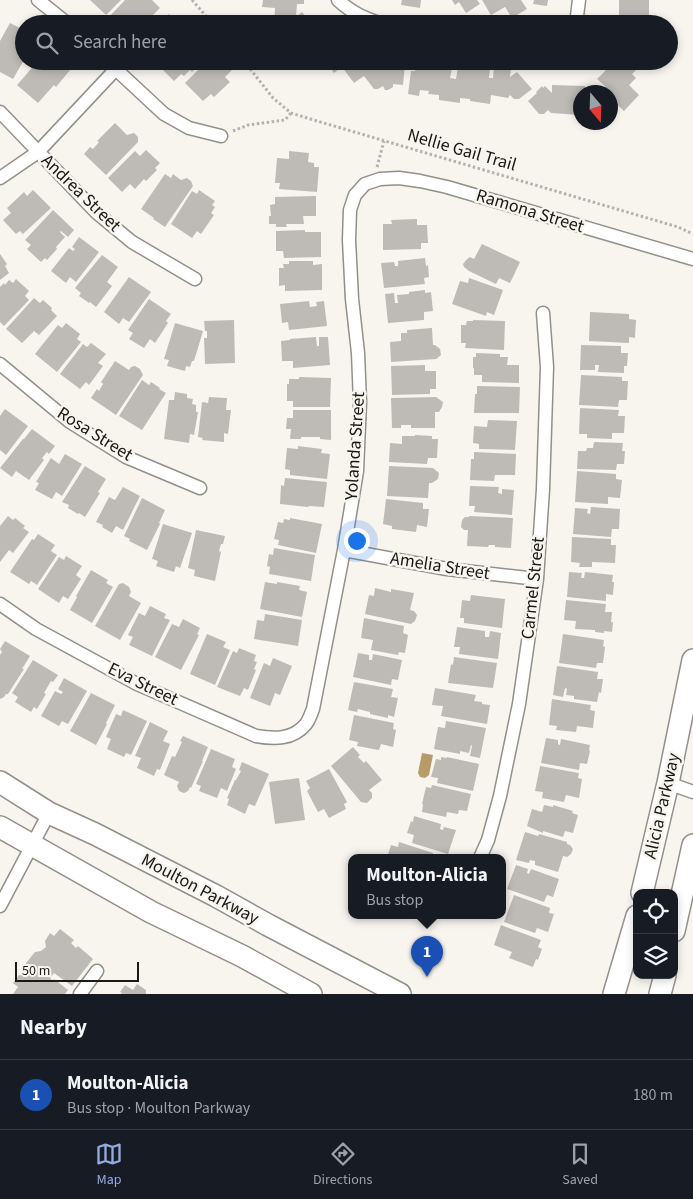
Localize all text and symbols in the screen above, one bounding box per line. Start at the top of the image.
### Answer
search box [15,15,678,70]
icon: search [33,29,61,57]
text: Search here [73,29,167,56]
north arrow [573,85,618,130]
street label: Nellie Gail Trail [405,123,519,177]
street label: Andrea Street [36,149,126,237]
street label: Ramona Street [473,183,587,239]
street label: Yolanda Street [339,391,371,502]
street label: Rosa Street [52,401,138,467]
your location [344,528,370,554]
street label: Carmel Street [515,536,551,640]
street label: Amelia Street [388,546,492,586]
street label: Eva Street [104,656,182,712]
street label: Alicia Parkway [638,750,686,861]
street label: Moulton Parkway [137,847,264,931]
popup [348,854,506,919]
text: Moulton-Alicia [366,862,488,889]
text: Bus stop [366,889,423,911]
map controls [633,889,678,979]
button: locate [633,889,678,934]
button: layers [633,934,678,979]
pin: 1 [411,936,443,977]
scale bar [15,959,139,982]
text: 50 m [22,961,50,981]
text: Nearby [20,1012,87,1042]
text: Moulton-Alicia [67,1070,189,1097]
text: 1 [32,1084,40,1106]
text: 180 m [633,1084,673,1106]
text: Bus stop · Moulton Parkway [67,1097,250,1119]
tab: Map [95,1140,123,1190]
tab: Directions [313,1140,372,1190]
tab: Saved [562,1140,598,1190]

